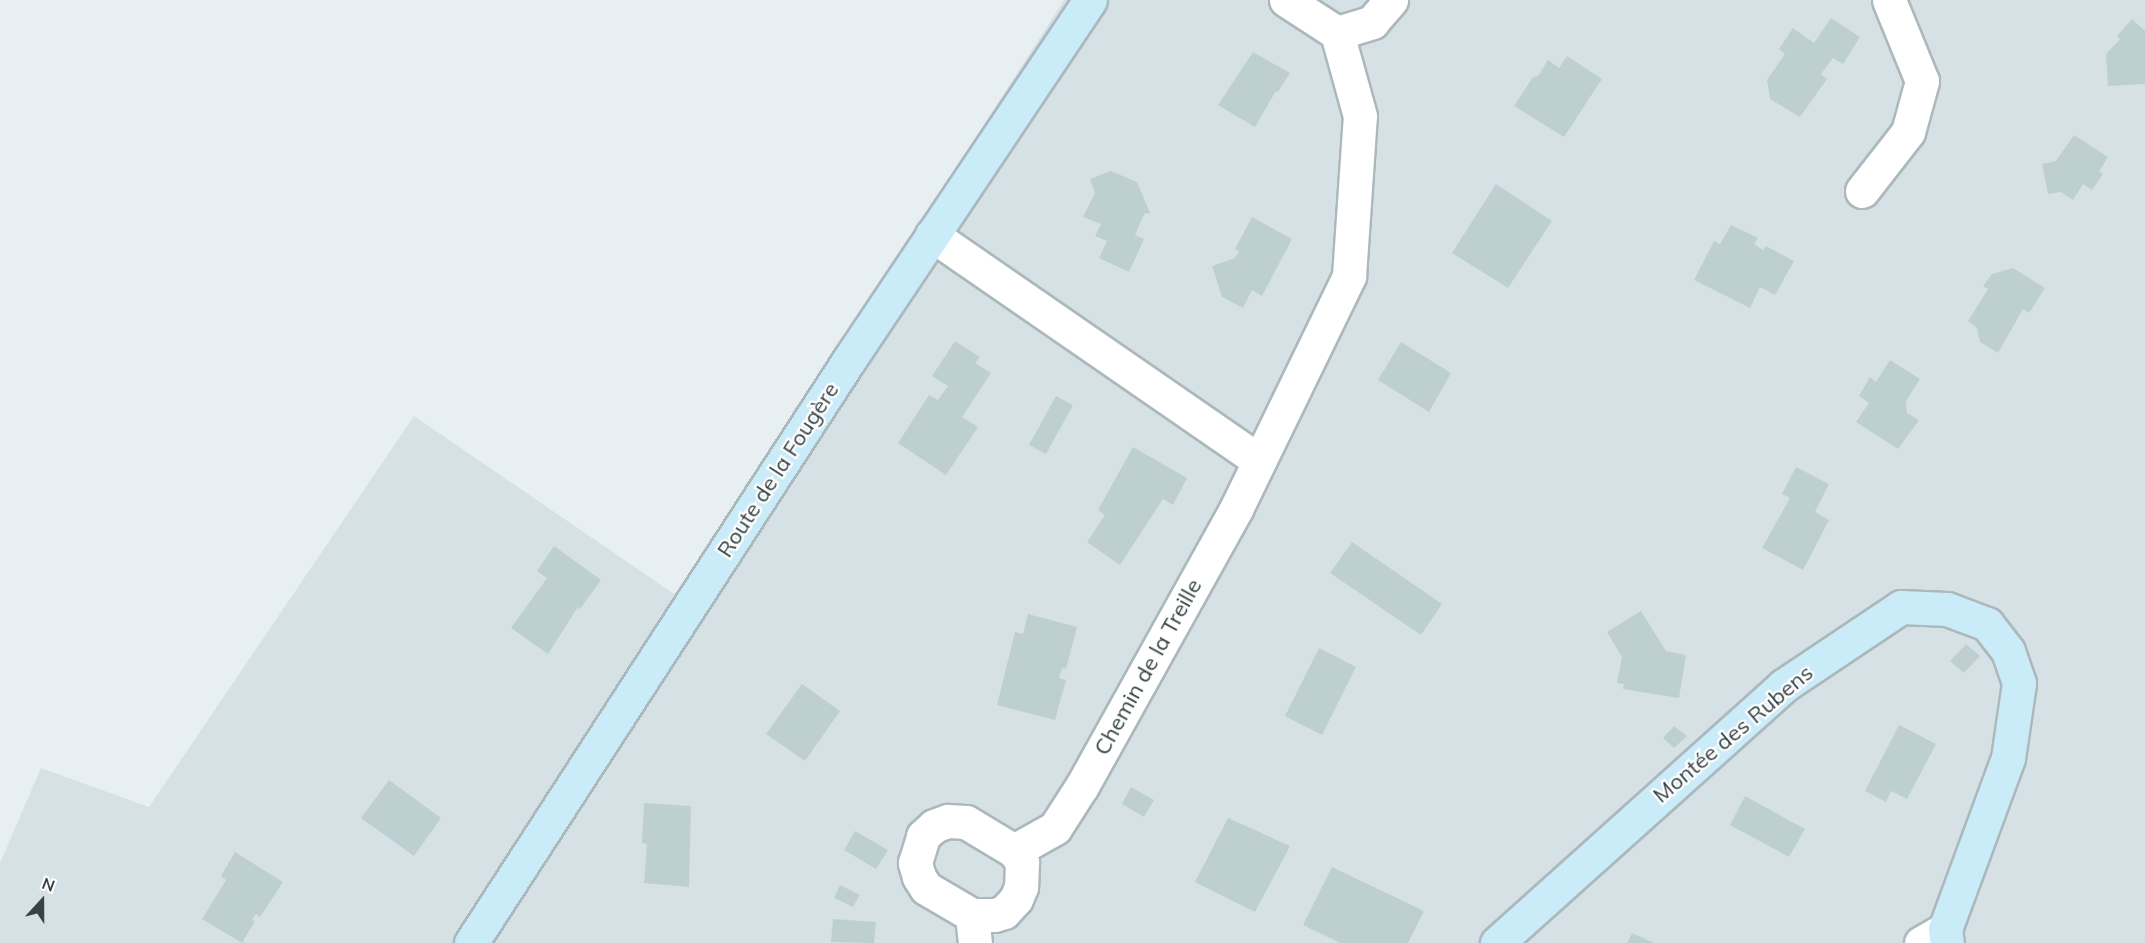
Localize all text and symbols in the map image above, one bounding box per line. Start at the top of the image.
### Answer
street label: Route de la Fougère [712,378,844,562]
street label: Chemin de la Treille [1089,574,1207,760]
street label: Montée des Rubens [1648,660,1818,808]
north arrow [12,871,72,931]
text: N [39,873,58,896]

